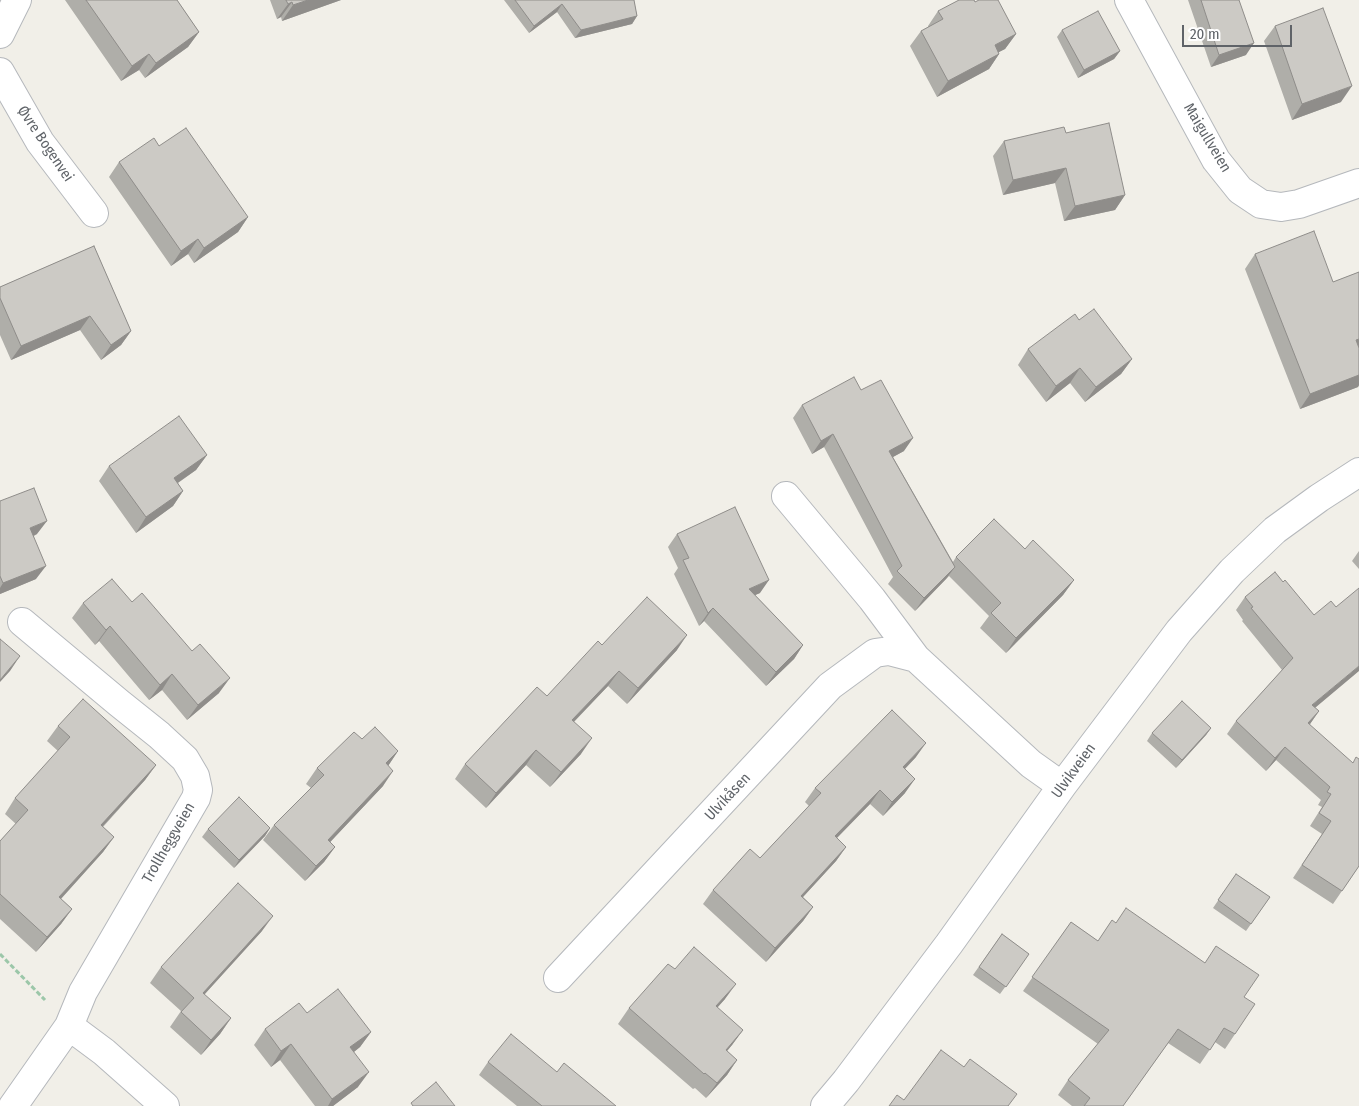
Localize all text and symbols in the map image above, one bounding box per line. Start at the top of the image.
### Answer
scale bar [1184,15,1294,47]
text: 20 m [1190,25,1220,43]
street label: Maigullveien [1179,100,1235,176]
street label: Øvre Bogenvei [13,103,77,185]
street label: Ulvikveien [1048,740,1100,802]
street label: Ulvikåsen [701,769,755,825]
street label: Trollheggveien [139,800,199,886]

